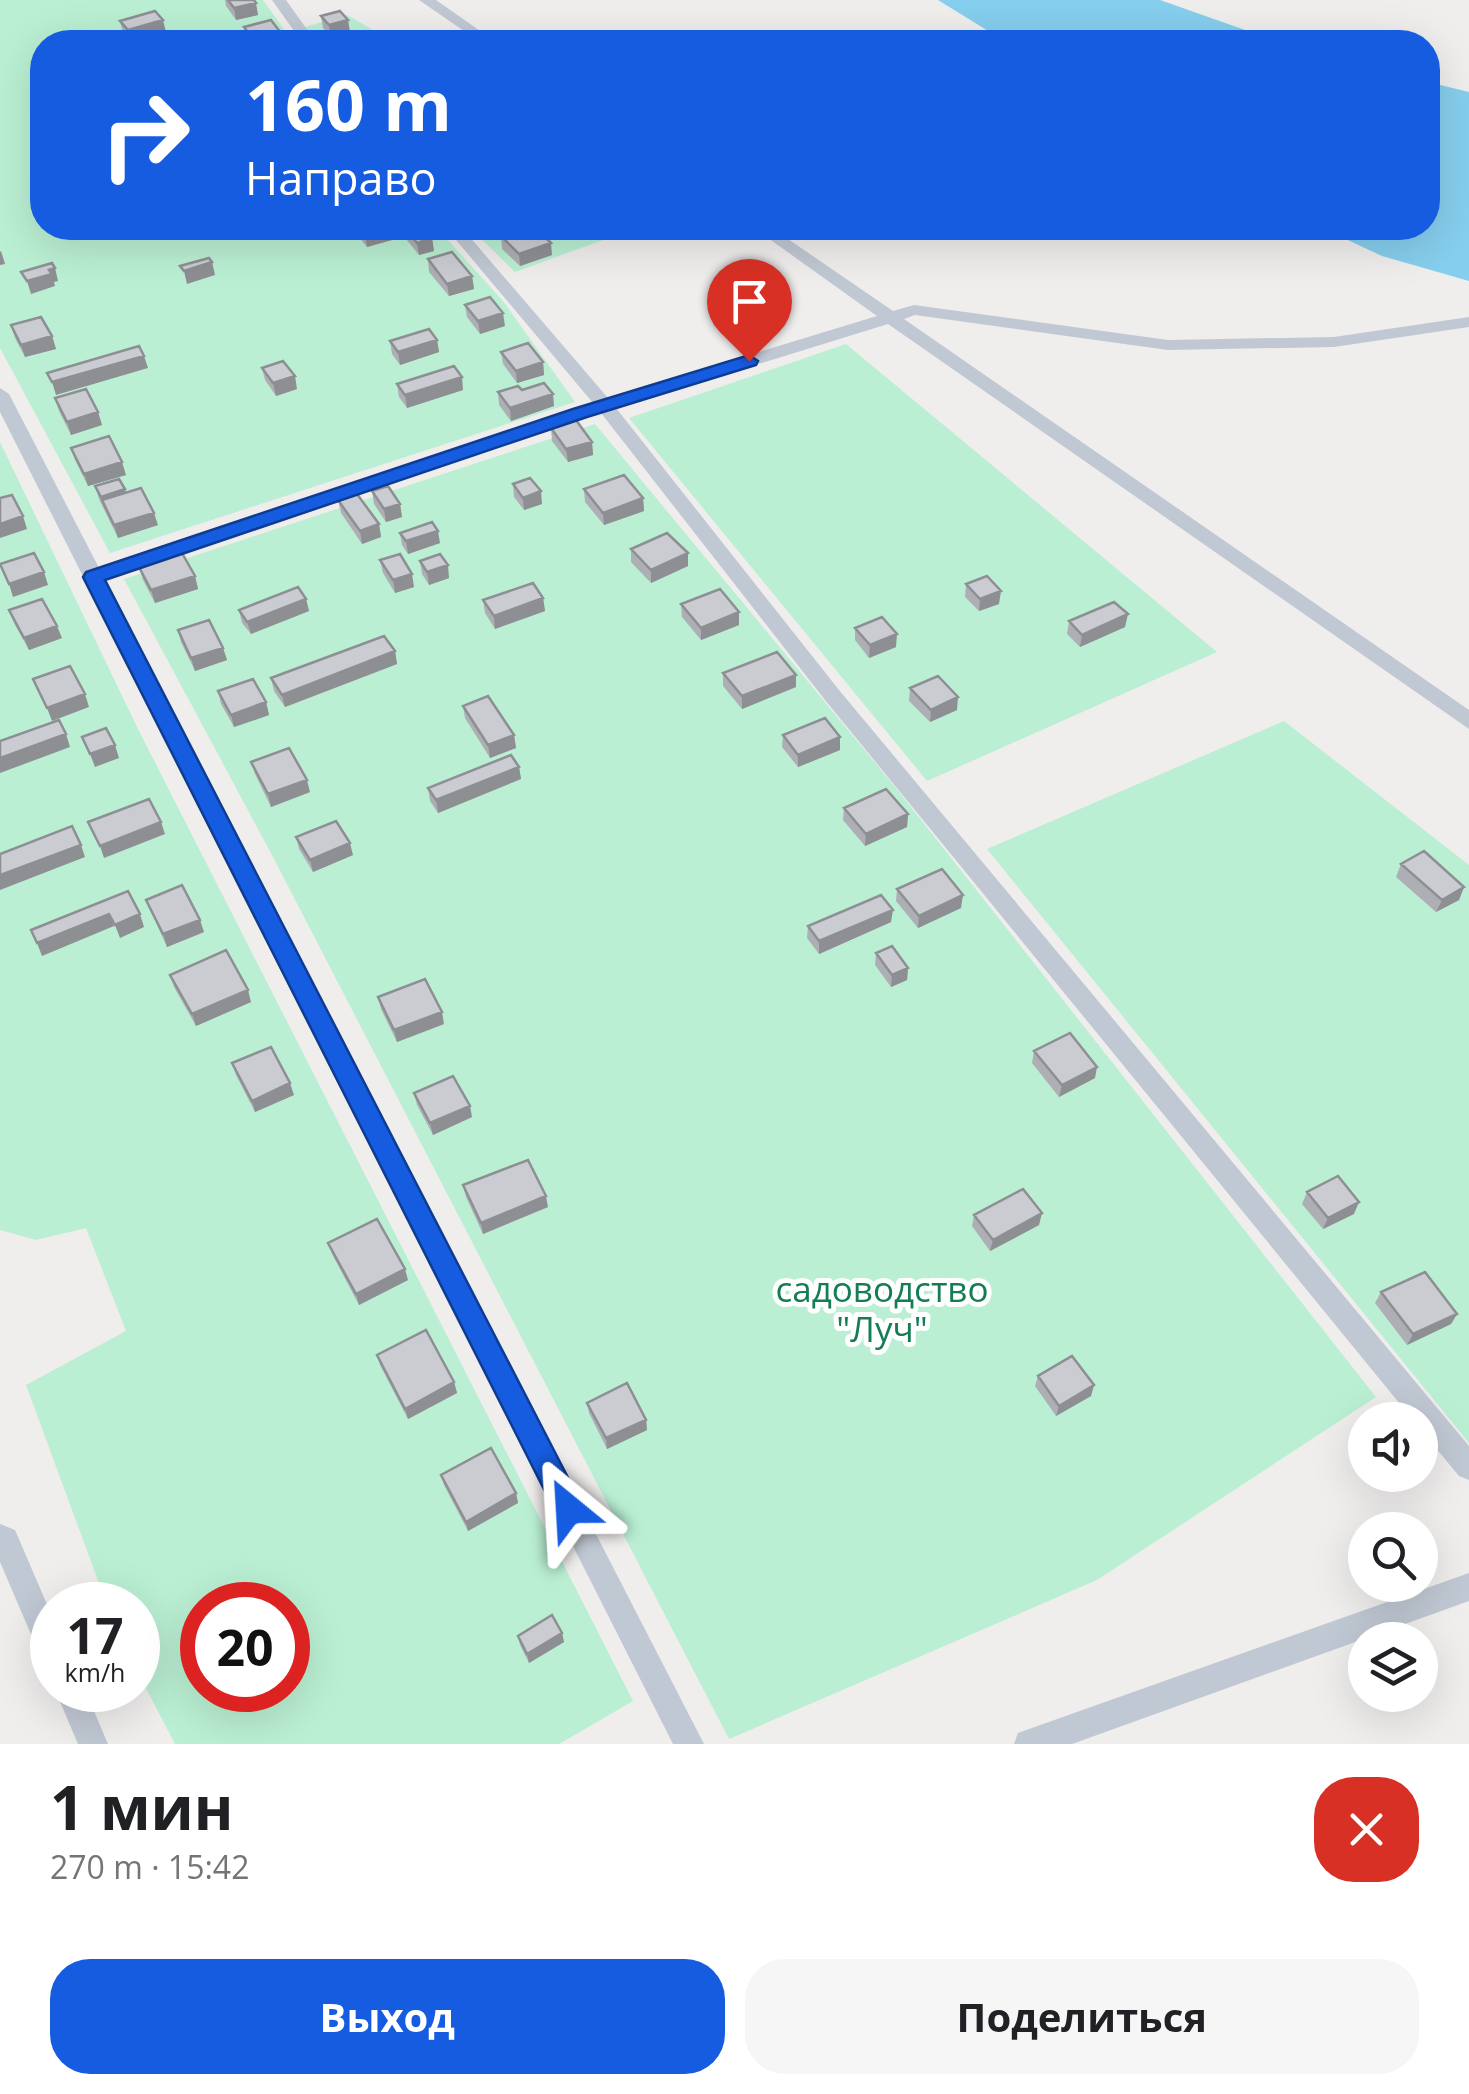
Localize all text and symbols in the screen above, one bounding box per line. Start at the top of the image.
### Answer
text: 160 m [245,56,452,152]
icon: right [80,70,210,200]
text: Направо [245,147,437,208]
pin [707,259,792,362]
icon: arrive [722,274,777,329]
park label: садоводство "Луч" [775,1265,989,1352]
map controls [1348,1402,1438,1712]
button: sound [1348,1402,1438,1492]
position arrow [517,1457,621,1561]
button: search [1348,1512,1438,1602]
speed limit sign: 20 [180,1582,310,1712]
text: 17 [66,1601,124,1669]
button: layers [1348,1622,1438,1712]
text: km/h [65,1655,125,1689]
text: 1 мин [50,1766,234,1848]
button: close [1314,1777,1419,1882]
text: 270 m · 15:42 [50,1845,249,1888]
button: Выход [50,1959,725,2074]
button: Поделиться [745,1959,1419,2074]

